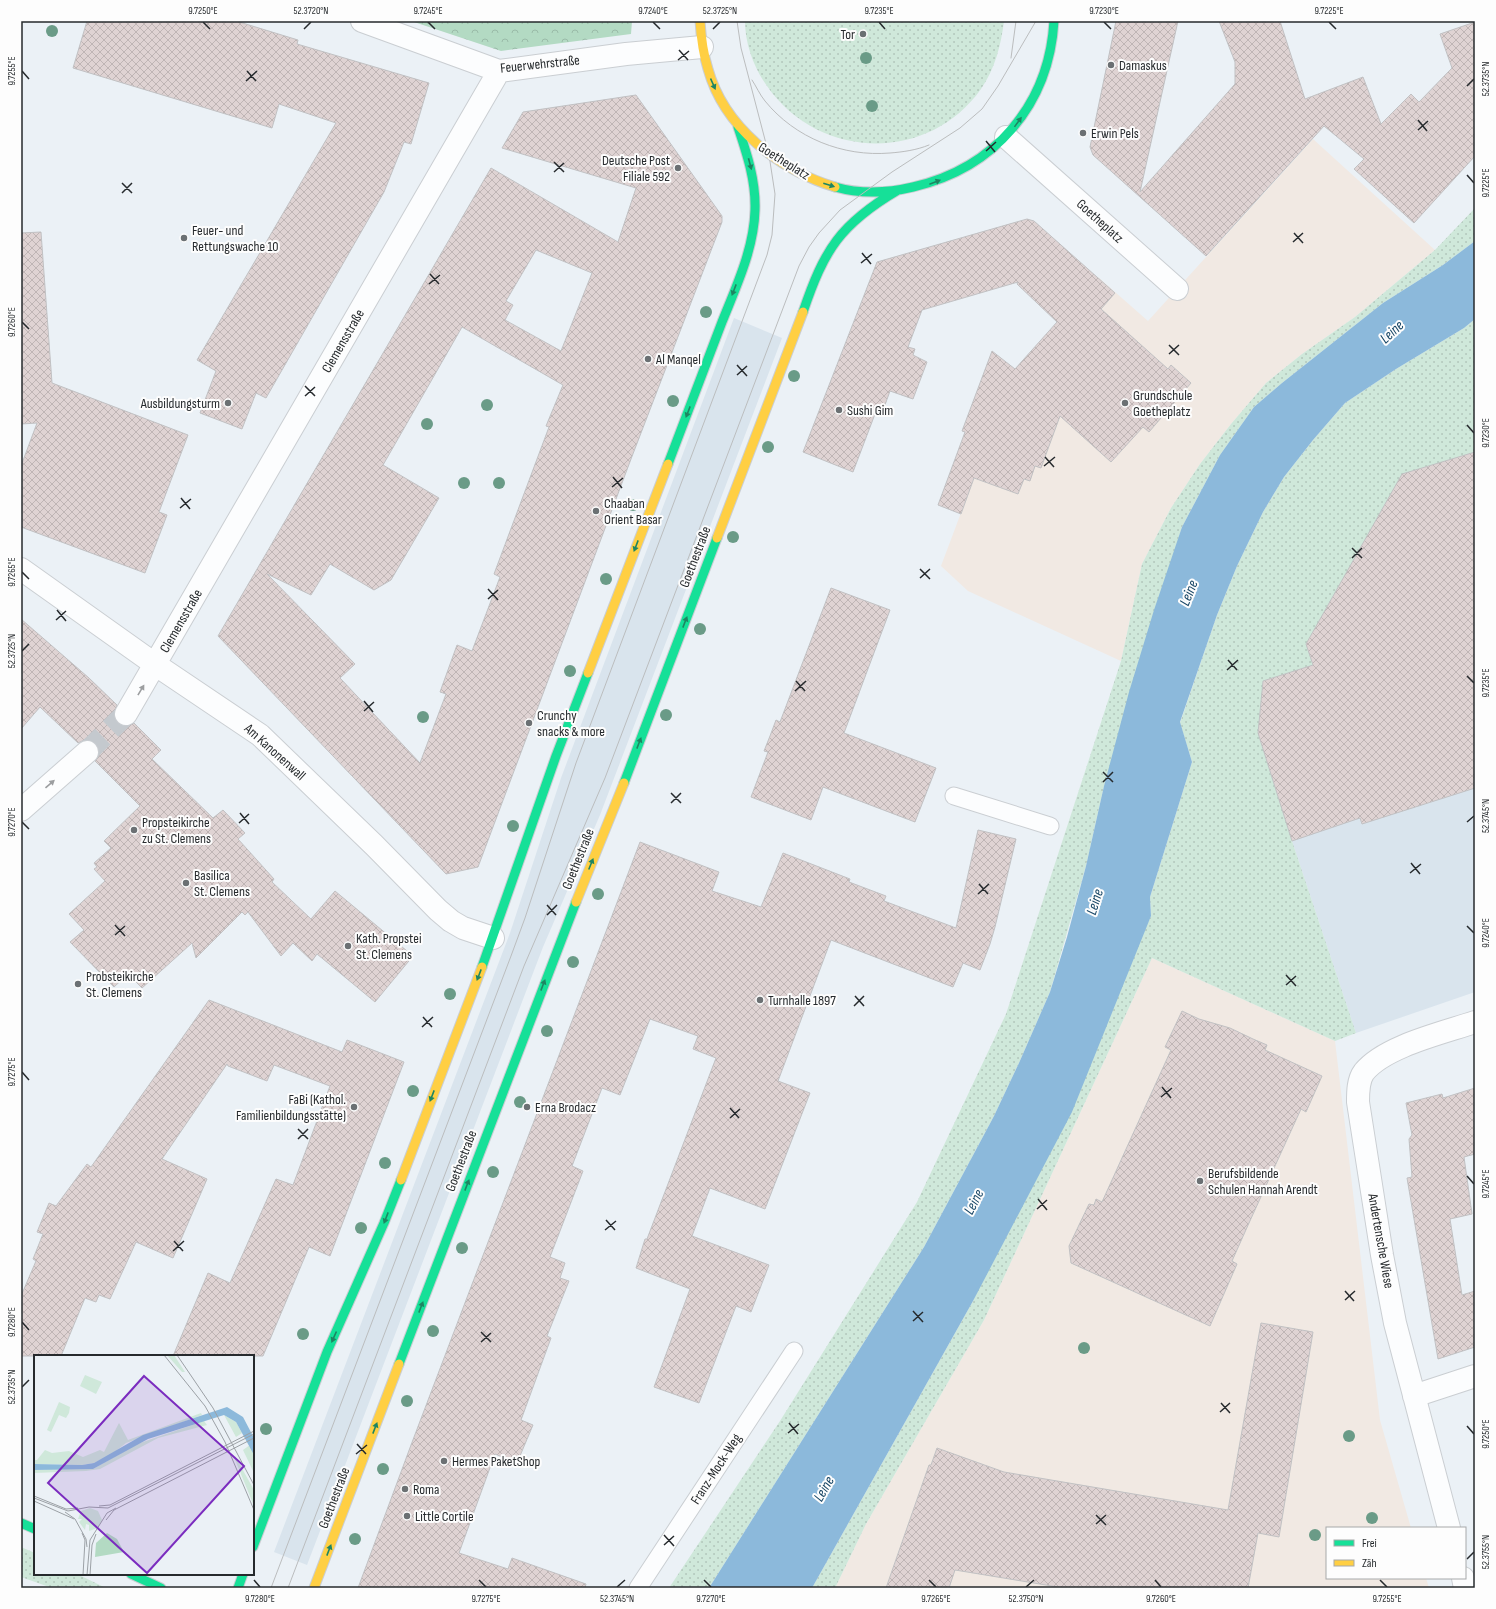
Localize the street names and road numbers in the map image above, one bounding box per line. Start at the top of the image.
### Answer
street label: Feuerwehrstraße [499,51,581,77]
street label: Goetheplatz [755,139,813,183]
street label: Goetheplatz [1073,195,1127,247]
street label: Clemensstraße [318,306,368,376]
street label: Goethestraße [676,524,714,590]
street label: Clemensstraße [156,586,206,656]
street label: Am Kanonenwall [240,719,309,784]
street label: Goethestraße [558,826,598,892]
street label: Goethestraße [442,1128,480,1194]
street label: Andertensche Wiese [1364,1191,1398,1290]
street label: Franz-Mock-Weg [687,1430,745,1507]
street label: Goethestraße [315,1465,353,1531]

